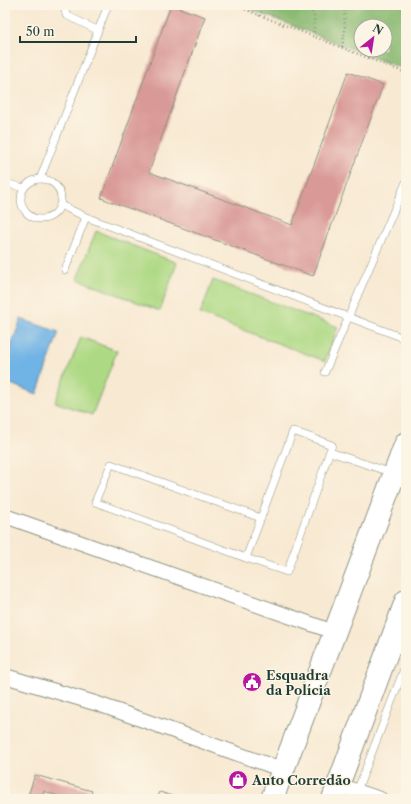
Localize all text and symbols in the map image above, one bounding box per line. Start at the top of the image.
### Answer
scale bar [20,18,136,44]
north arrow [353,18,393,58]
text: N [370,21,386,38]
text: 50 m [26,24,55,39]
place label: Esquadra da Polícia [266,667,331,698]
public building icon: Esquadra da Polícia [241,671,263,693]
shop icon: Auto Corredão [227,769,249,791]
place label: Auto Corredão [251,772,351,788]

